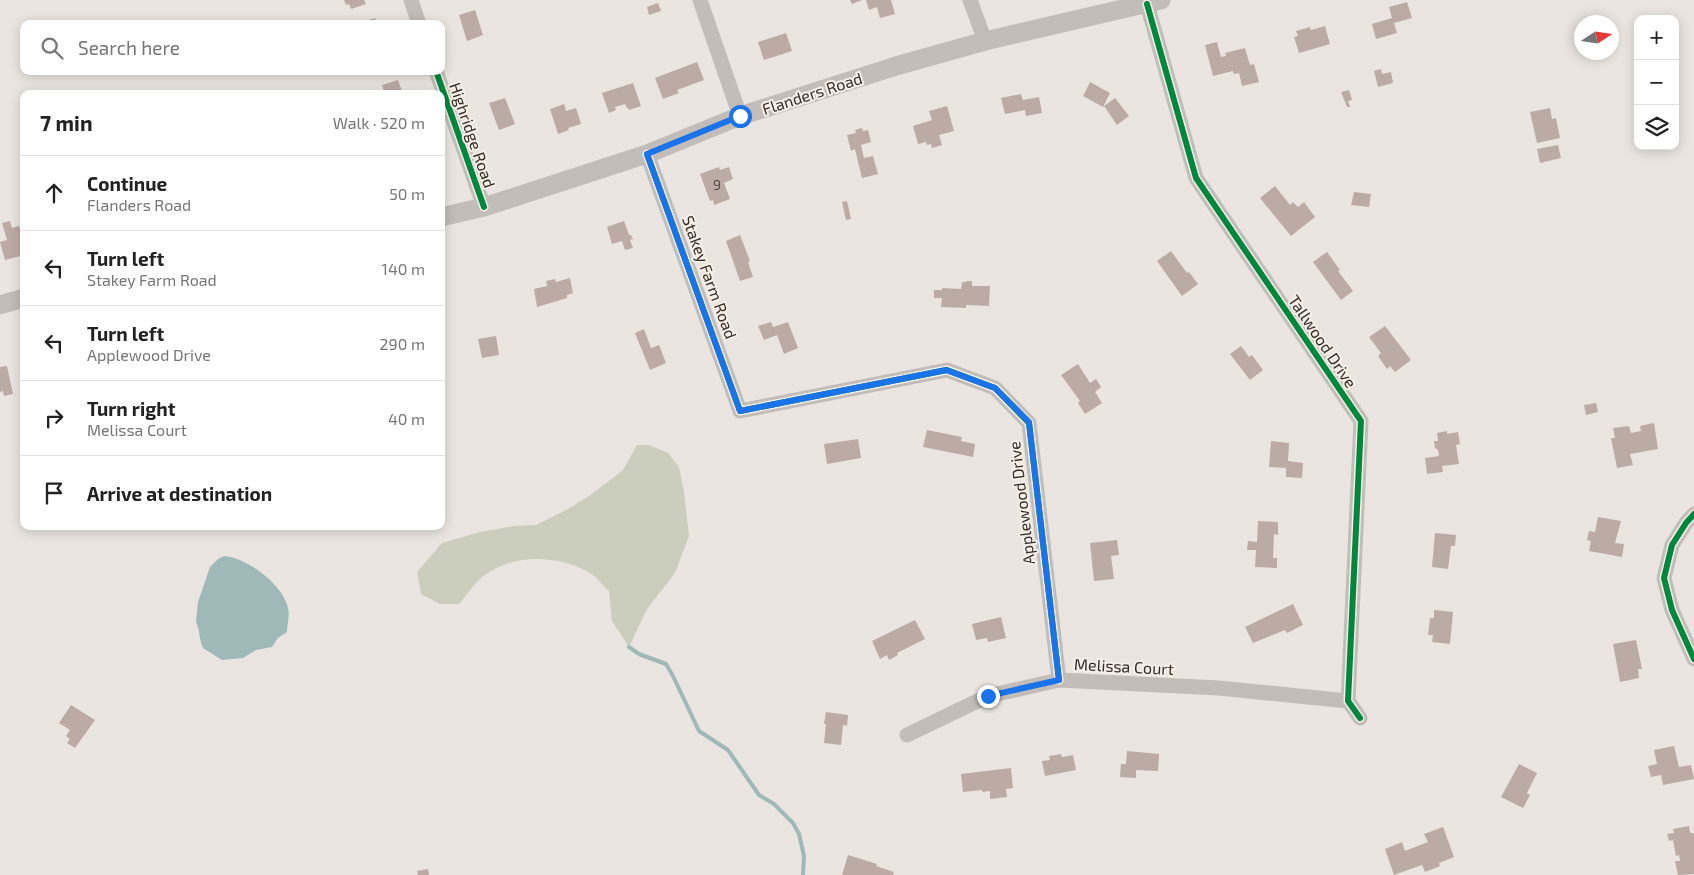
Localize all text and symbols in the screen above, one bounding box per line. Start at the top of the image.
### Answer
north arrow [1574,15,1619,60]
map controls [1634,15,1679,150]
button: + [1634,15,1679,60]
search box [20,20,445,75]
icon: search [38,34,66,62]
text: Search here [78,36,180,59]
button: − [1634,60,1679,105]
street label: Flanders Road [760,68,864,118]
street label: Highridge Road [446,80,500,190]
route start [729,105,752,128]
button: layers [1634,105,1679,150]
text: 7 min [40,110,93,135]
text: Walk · 520 m [333,113,425,132]
text: Continue [87,172,167,195]
house number: 9 [713,176,721,193]
icon: ahead [40,179,68,207]
text: 50 m [389,184,425,203]
text: Flanders Road [87,195,191,214]
street label: Stakey Farm Road [679,213,741,341]
text: Turn left [87,247,164,270]
icon: left [40,254,68,282]
text: 140 m [382,259,425,278]
text: Stakey Farm Road [87,270,217,289]
street label: Tallwood Drive [1285,291,1361,391]
text: Turn left [87,322,164,345]
icon: left [40,329,68,357]
text: 290 m [380,334,425,353]
text: Applewood Drive [87,345,211,364]
text: Turn right [87,397,175,420]
icon: right [40,404,68,432]
text: 40 m [388,409,425,428]
text: Melissa Court [87,420,187,439]
street label: Applewood Drive [1004,440,1038,566]
icon: arrive [40,479,68,507]
text: Arrive at destination [87,482,272,505]
street label: Melissa Court [1074,654,1174,678]
route end [977,685,1000,708]

